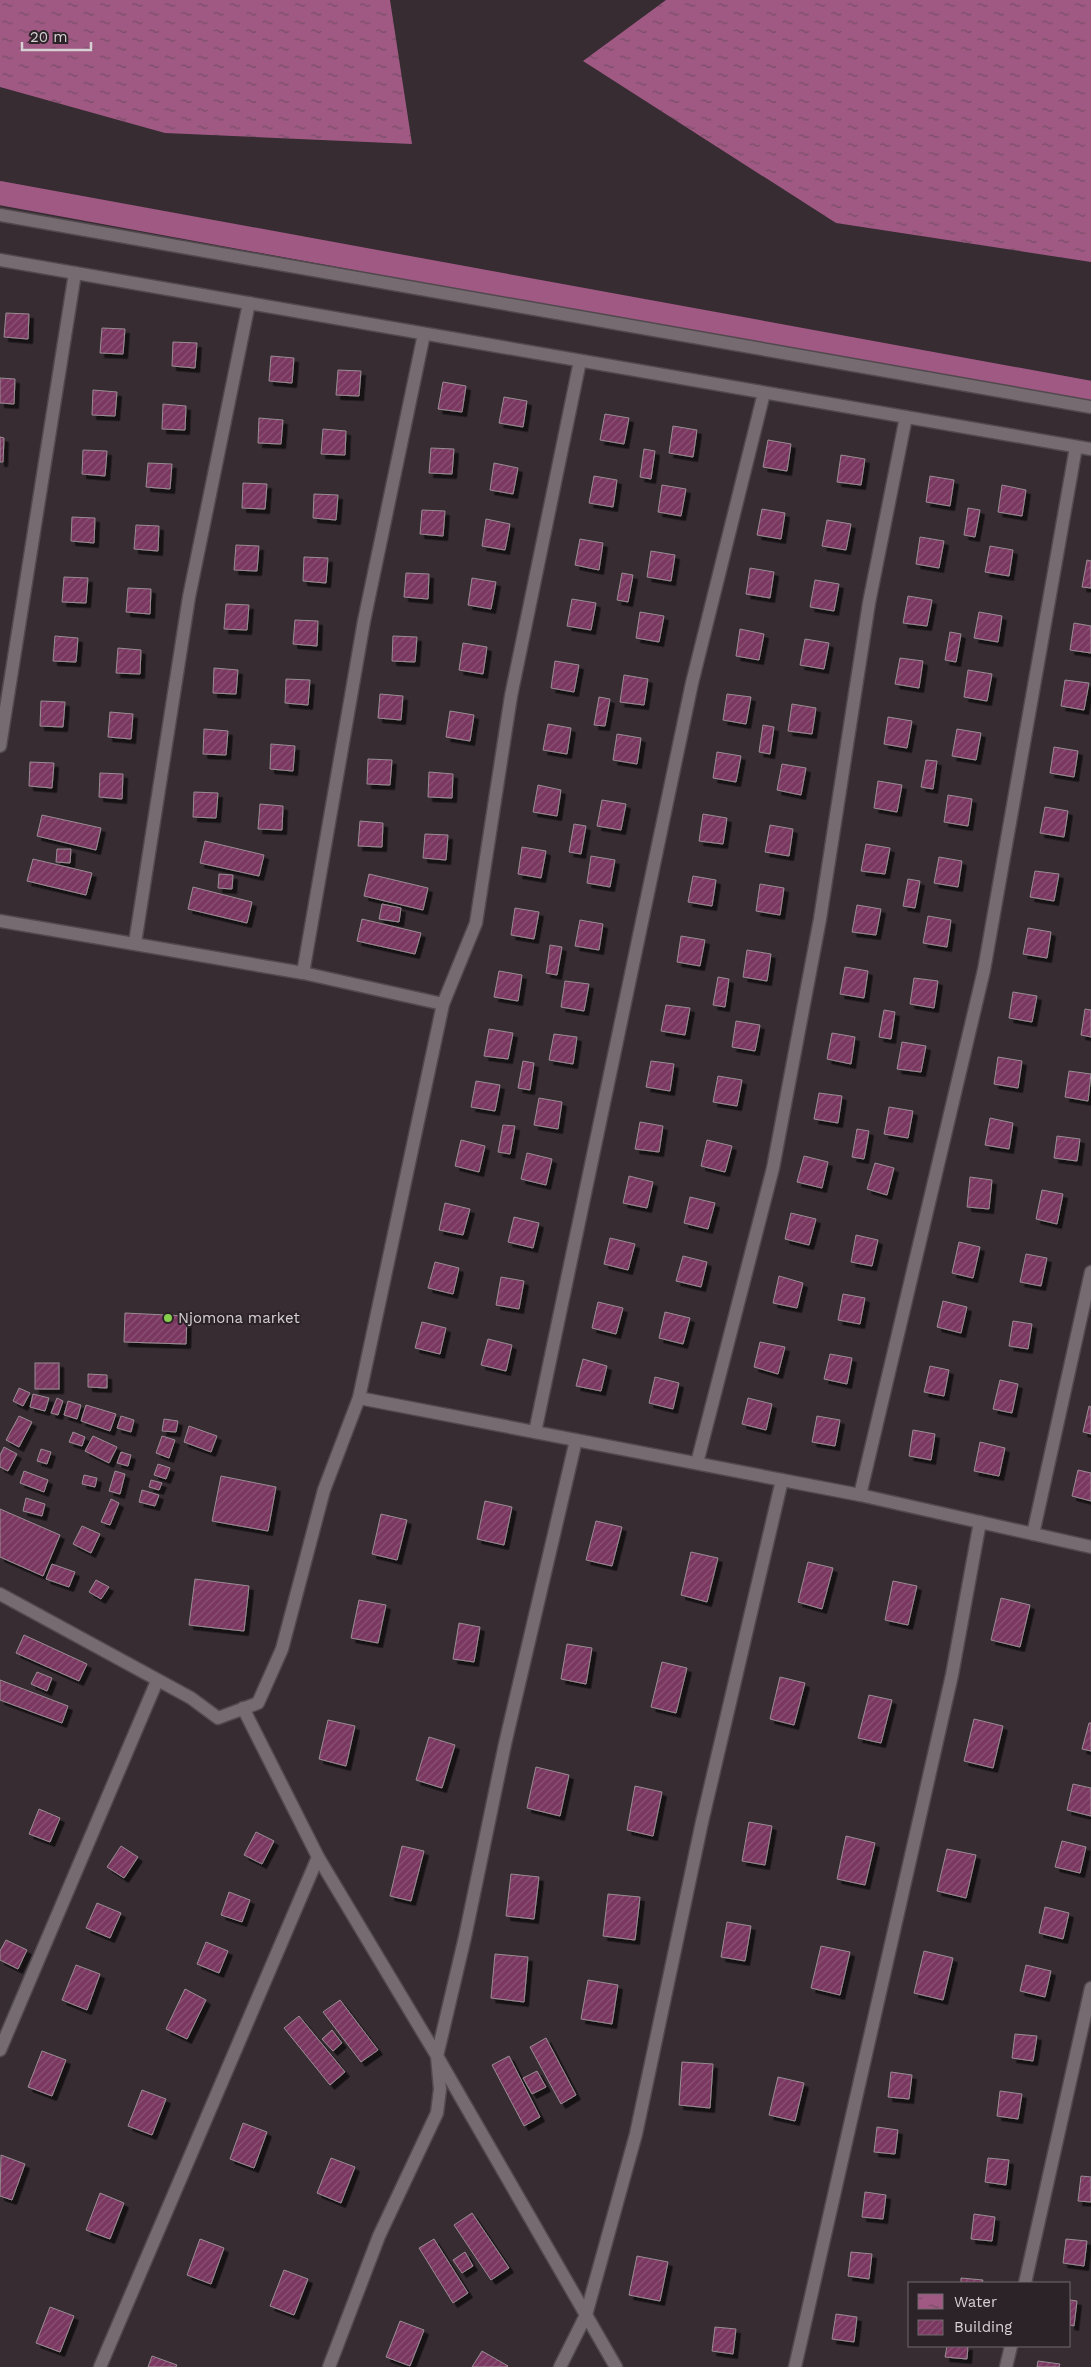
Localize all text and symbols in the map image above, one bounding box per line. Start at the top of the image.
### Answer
scale bar [22,20,91,52]
text: 20 m [30,28,68,46]
place label: Njomona market [178,1309,300,1327]
marker: Njomona market [162,1312,174,1324]
legend [908,2282,1071,2347]
text: Water [954,2293,997,2311]
text: Building [954,2318,1012,2336]

